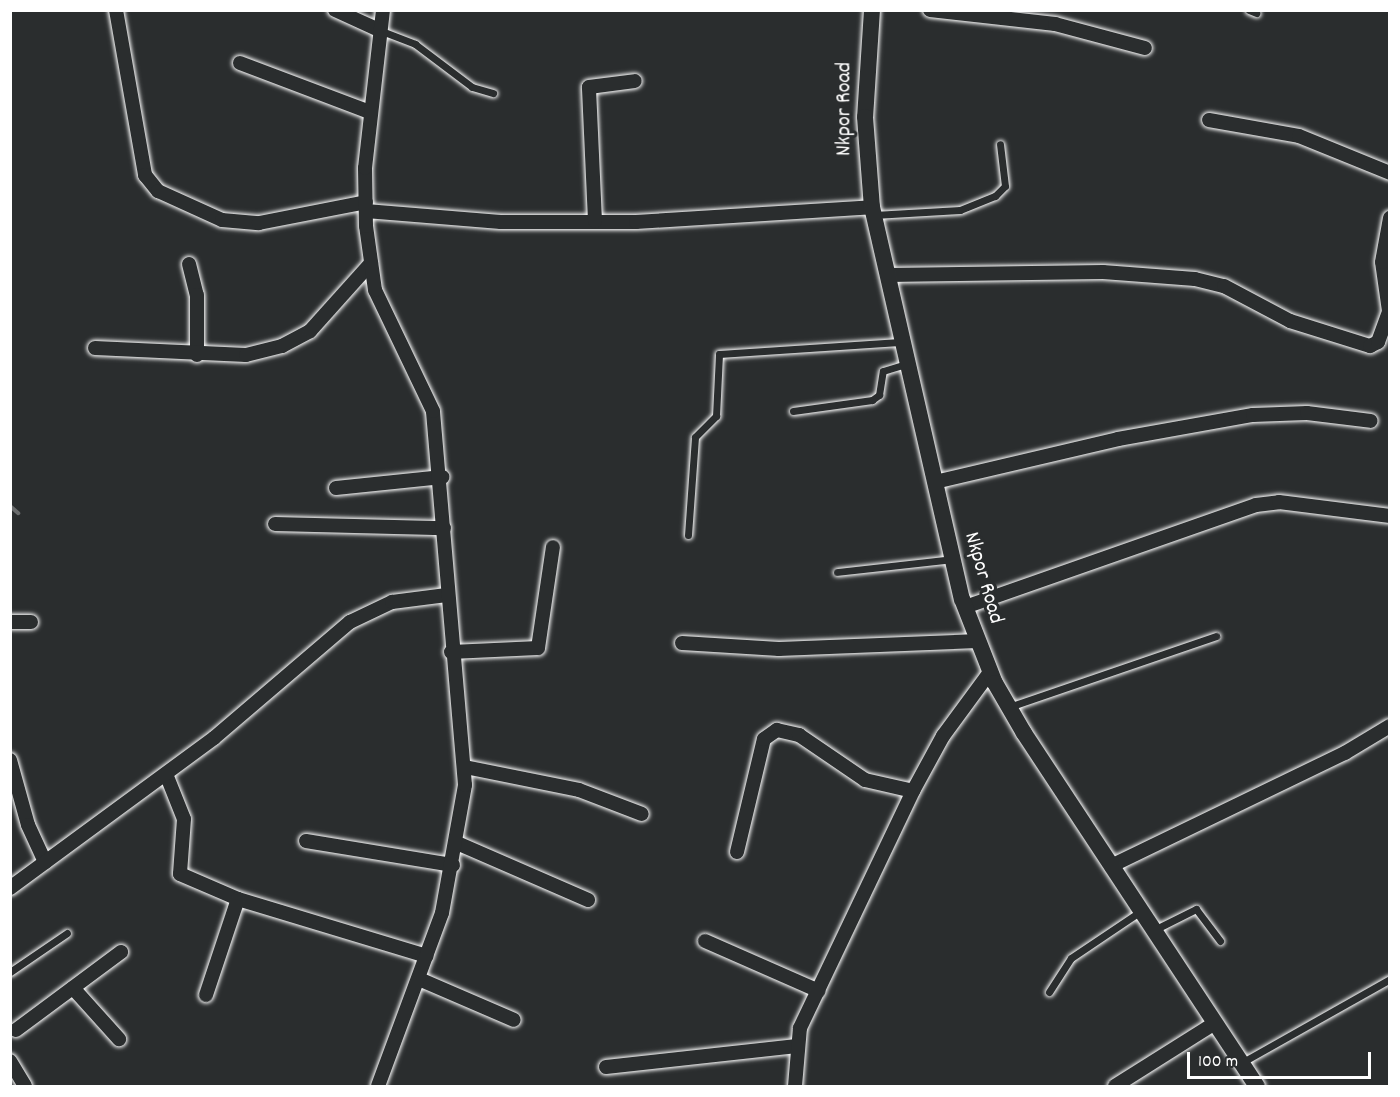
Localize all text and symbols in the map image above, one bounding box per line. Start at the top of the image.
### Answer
street label: Nkpor Road [832,62,858,156]
street label: Nkpor Road [957,529,1009,627]
scale bar [1190,1040,1374,1078]
text: 100 m [1198,1050,1238,1075]

